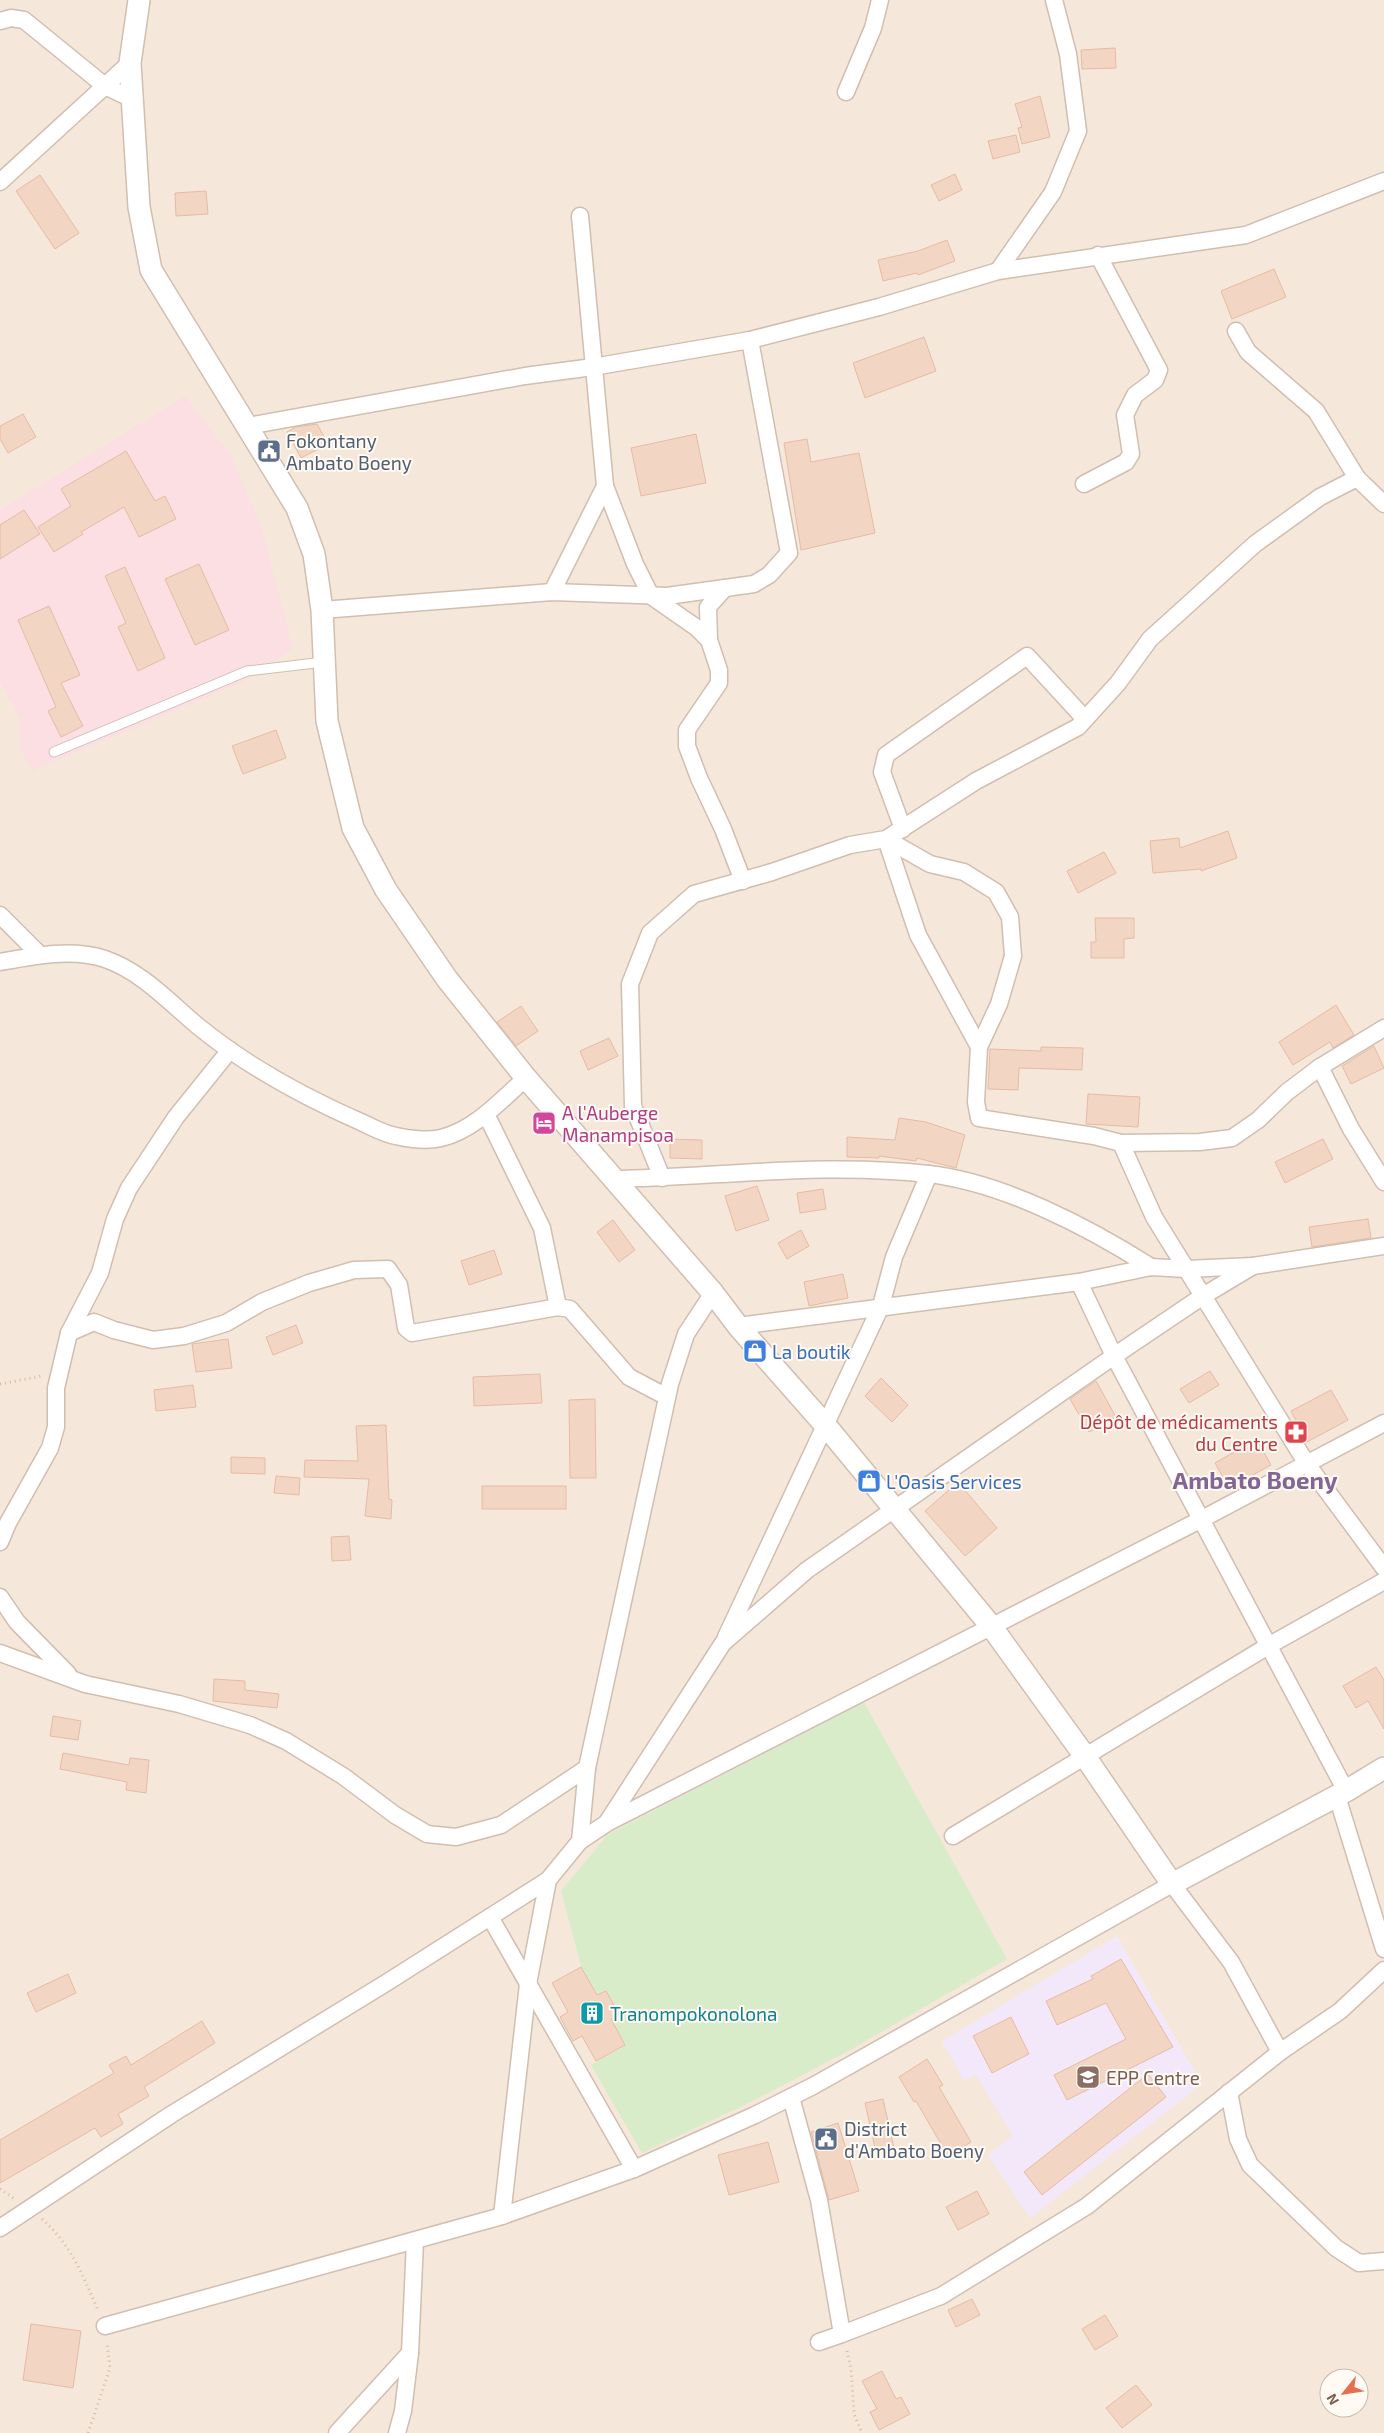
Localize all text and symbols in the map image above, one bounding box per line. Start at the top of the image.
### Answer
place label: Fokontany Ambato Boeny [286,429,412,474]
public building icon: Fokontany Ambato Boeny [256,438,282,464]
place label: A l'Auberge Manampisoa [562,1101,674,1146]
hotel icon: A l'Auberge Manampisoa [531,1110,557,1136]
shop icon: La boutik [742,1338,768,1364]
place label: La boutik [772,1340,851,1363]
place label: Dépôt de médicaments du Centre [1080,1410,1278,1455]
pharmacy icon: Dépôt de médicaments du Centre [1283,1419,1309,1445]
district label: Ambato Boeny [1173,1465,1338,1494]
shop icon: L'Oasis Services [856,1468,882,1494]
place label: L'Oasis Services [886,1470,1022,1493]
building icon: Tranompokonolona [579,2000,605,2026]
place label: Tranompokonolona [610,2002,778,2025]
school or university icon: EPP Centre [1075,2064,1101,2090]
place label: EPP Centre [1106,2066,1200,2089]
place label: District d'Ambato Boeny [844,2117,984,2162]
public building icon: District d'Ambato Boeny [813,2126,839,2152]
north arrow [1319,2368,1369,2418]
text: N [1322,2391,1342,2408]

